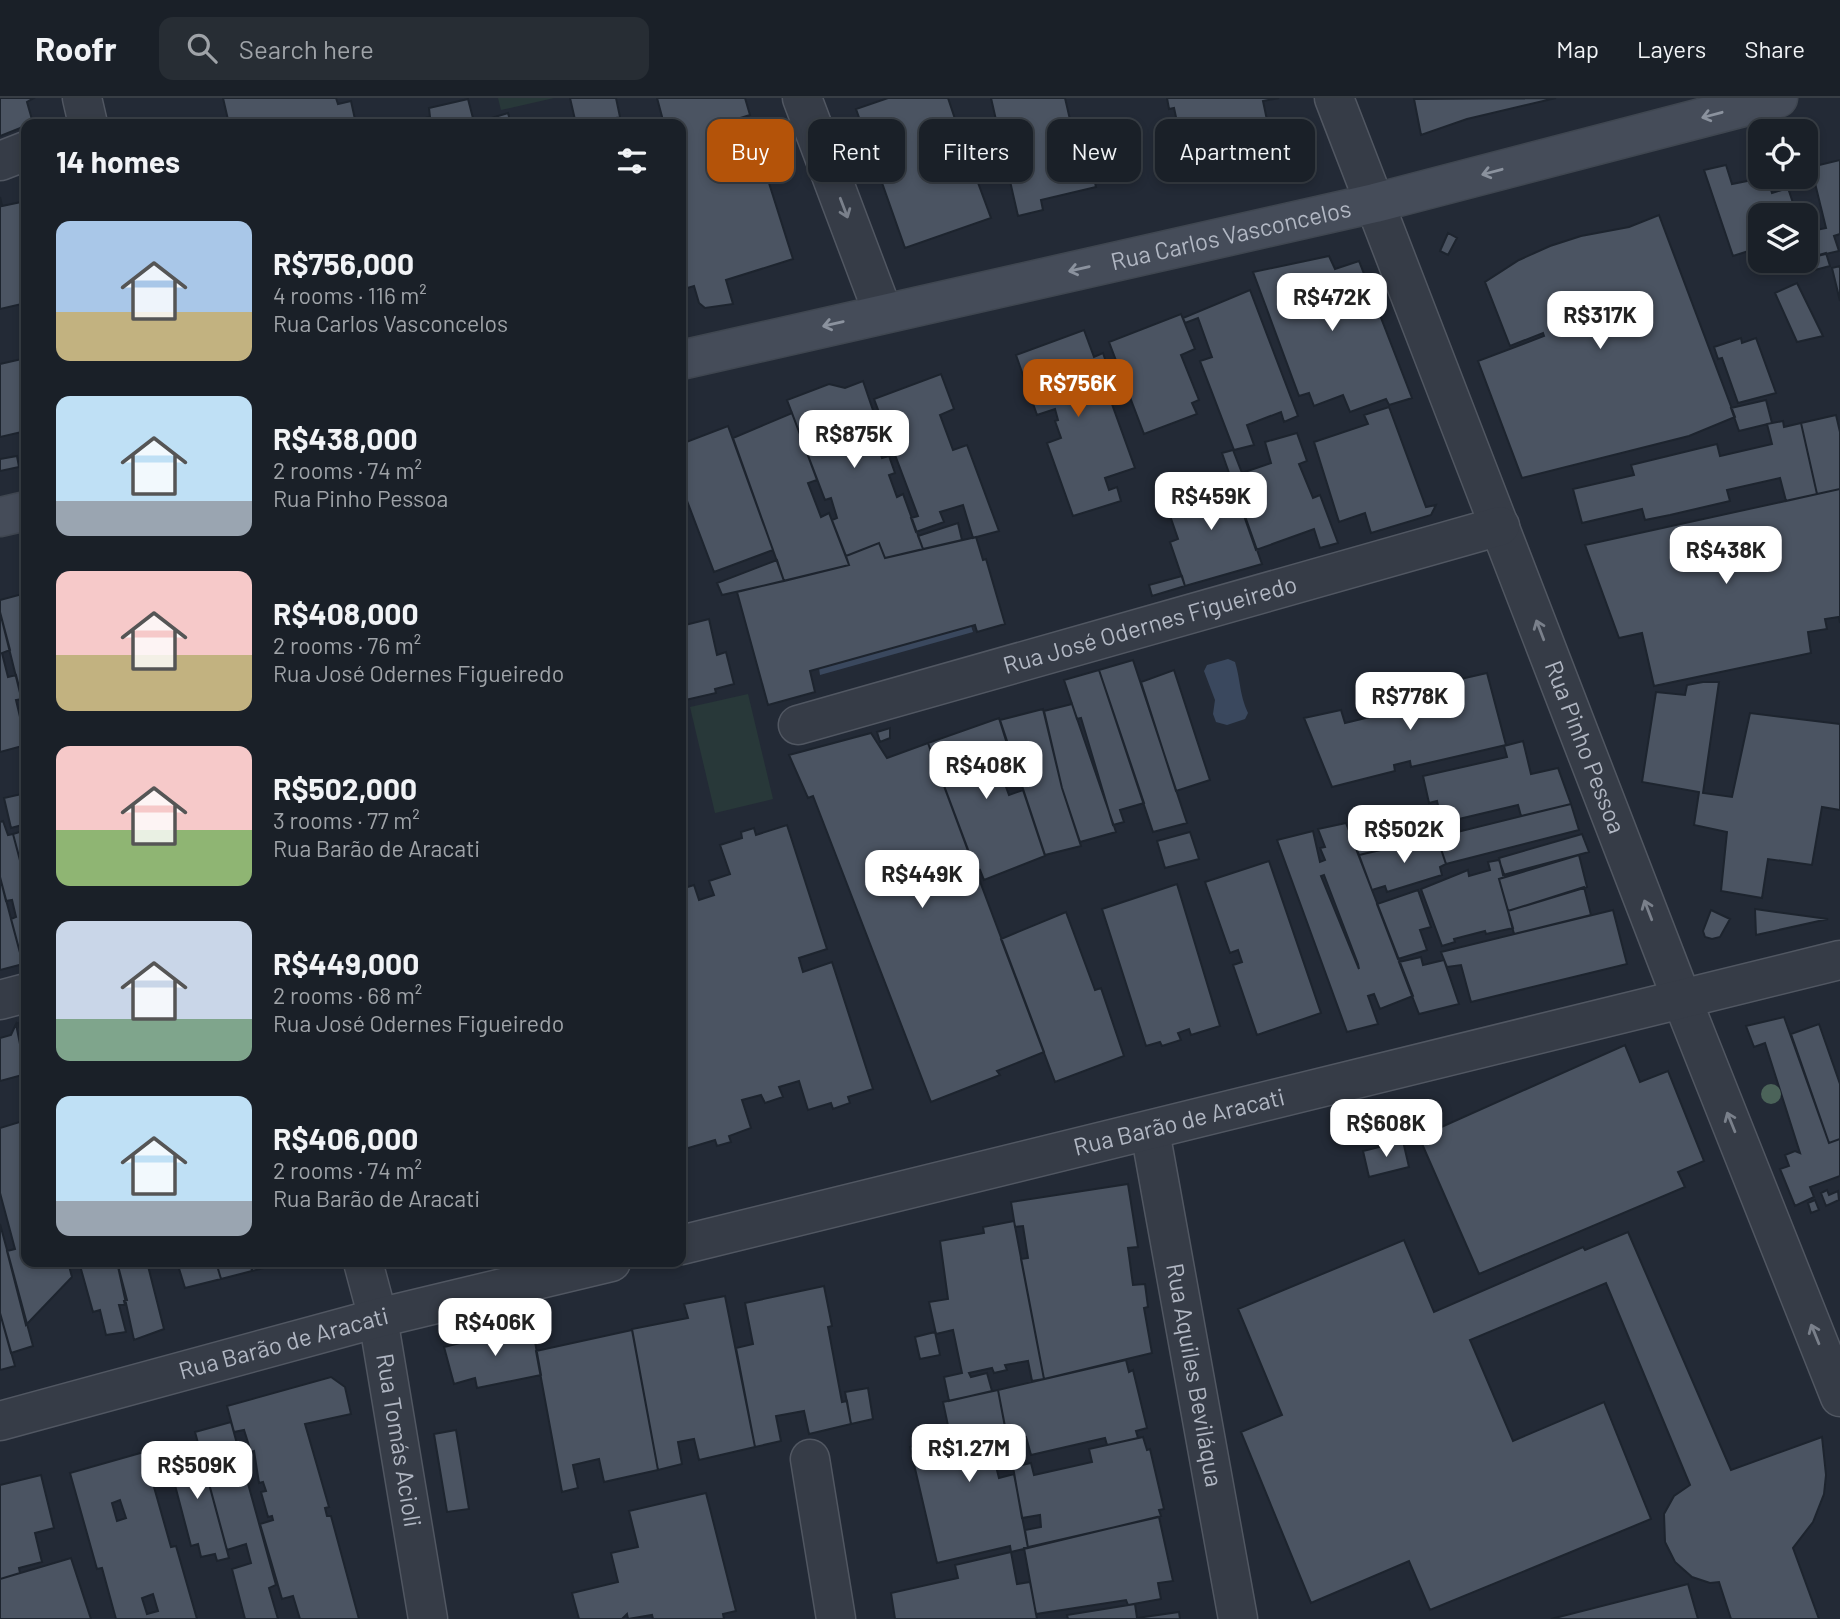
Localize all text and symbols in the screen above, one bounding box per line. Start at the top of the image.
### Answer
search box [159,17,649,80]
text: Roofr [35,28,117,68]
icon: search [183,29,221,67]
text: Search here [239,33,374,64]
text: Map [1556,34,1599,63]
text: Layers [1637,34,1706,63]
text: Share [1744,34,1805,63]
one-way arrow [1701,109,1724,122]
chip: Buy [707,119,794,182]
chip: Rent [808,119,905,182]
chip: Filters [919,119,1033,182]
chip: New [1047,119,1141,182]
chip: Apartment [1155,119,1315,182]
map controls [1748,119,1818,273]
button: locate [1748,119,1818,189]
icon: filters [613,142,651,180]
text: 14 homes [56,143,180,179]
one-way arrow [1481,166,1503,179]
street label: Rua Carlos Vasconcelos [1108,193,1354,275]
one-way arrow [838,196,851,218]
button: layers [1748,203,1818,273]
text: R$756,000 [273,245,414,281]
icon: home [112,249,196,333]
one-way arrow [1068,263,1091,276]
pin: R$472K [1275,274,1389,333]
text: 4 rooms · 116 m² [273,281,427,309]
text: R$472K [1293,282,1371,310]
pin: R$317K [1543,292,1657,351]
text: R$317K [1563,300,1637,328]
text: Rua Carlos Vasconcelos [273,309,508,337]
one-way arrow [822,318,845,331]
pin: R$756K [1021,360,1135,419]
text: R$756K [1039,368,1117,396]
pin: R$875K [797,410,911,470]
text: R$875K [815,419,893,447]
text: R$438,000 [273,420,418,456]
icon: home [112,424,196,508]
text: 2 rooms · 74 m² [273,456,422,484]
pin: R$459K [1154,472,1268,532]
text: R$459K [1171,481,1251,509]
text: Rua Pinho Pessoa [273,484,448,512]
pin: R$438K [1669,526,1783,586]
text: R$438K [1686,535,1766,563]
street label: Rua José Odernes Figueiredo [999,568,1300,679]
text: R$408,000 [273,595,419,631]
icon: home [112,599,196,683]
one-way arrow [1532,619,1545,641]
text: 2 rooms · 76 m² [273,631,421,659]
street label: Rua Pinho Pessoa [1540,656,1633,837]
text: Rua José Odernes Figueiredo [273,659,564,687]
pin: R$778K [1353,672,1467,732]
text: R$778K [1372,681,1448,709]
pin: R$408K [929,742,1043,801]
text: R$408K [945,750,1027,778]
text: R$502,000 [273,770,417,806]
icon: home [112,774,196,858]
text: 3 rooms · 77 m² [273,806,420,834]
pin: R$502K [1347,806,1461,865]
text: R$502K [1364,814,1444,842]
text: Rua Barão de Aracati [273,834,480,862]
pin: R$449K [865,850,979,910]
text: R$449K [881,859,963,887]
one-way arrow [1641,900,1653,922]
text: R$449,000 [273,945,419,981]
icon: home [112,949,196,1033]
text: 2 rooms · 68 m² [273,981,422,1009]
text: Rua José Odernes Figueiredo [273,1009,564,1037]
street label: Rua Barão de Aracati [1070,1081,1287,1161]
pin: R$608K [1329,1100,1443,1159]
text: R$608K [1346,1108,1426,1136]
one-way arrow [1723,1112,1736,1134]
text: R$406,000 [273,1120,418,1156]
icon: home [112,1124,196,1208]
text: 2 rooms · 74 m² [273,1156,422,1184]
text: Rua Barão de Aracati [273,1184,480,1212]
street label: Rua Aquiles Beviláqua [1161,1261,1230,1489]
pin: R$406K [438,1298,552,1358]
street label: Rua Barão de Aracati [175,1300,391,1385]
text: R$406K [454,1307,536,1335]
one-way arrow [1807,1323,1820,1345]
street label: Rua Tomás Acioli [371,1351,429,1529]
pin: R$1.27M [904,1424,1034,1484]
text: R$1.27M [928,1433,1010,1461]
pin: R$509K [140,1442,254,1501]
text: R$509K [157,1450,237,1478]

